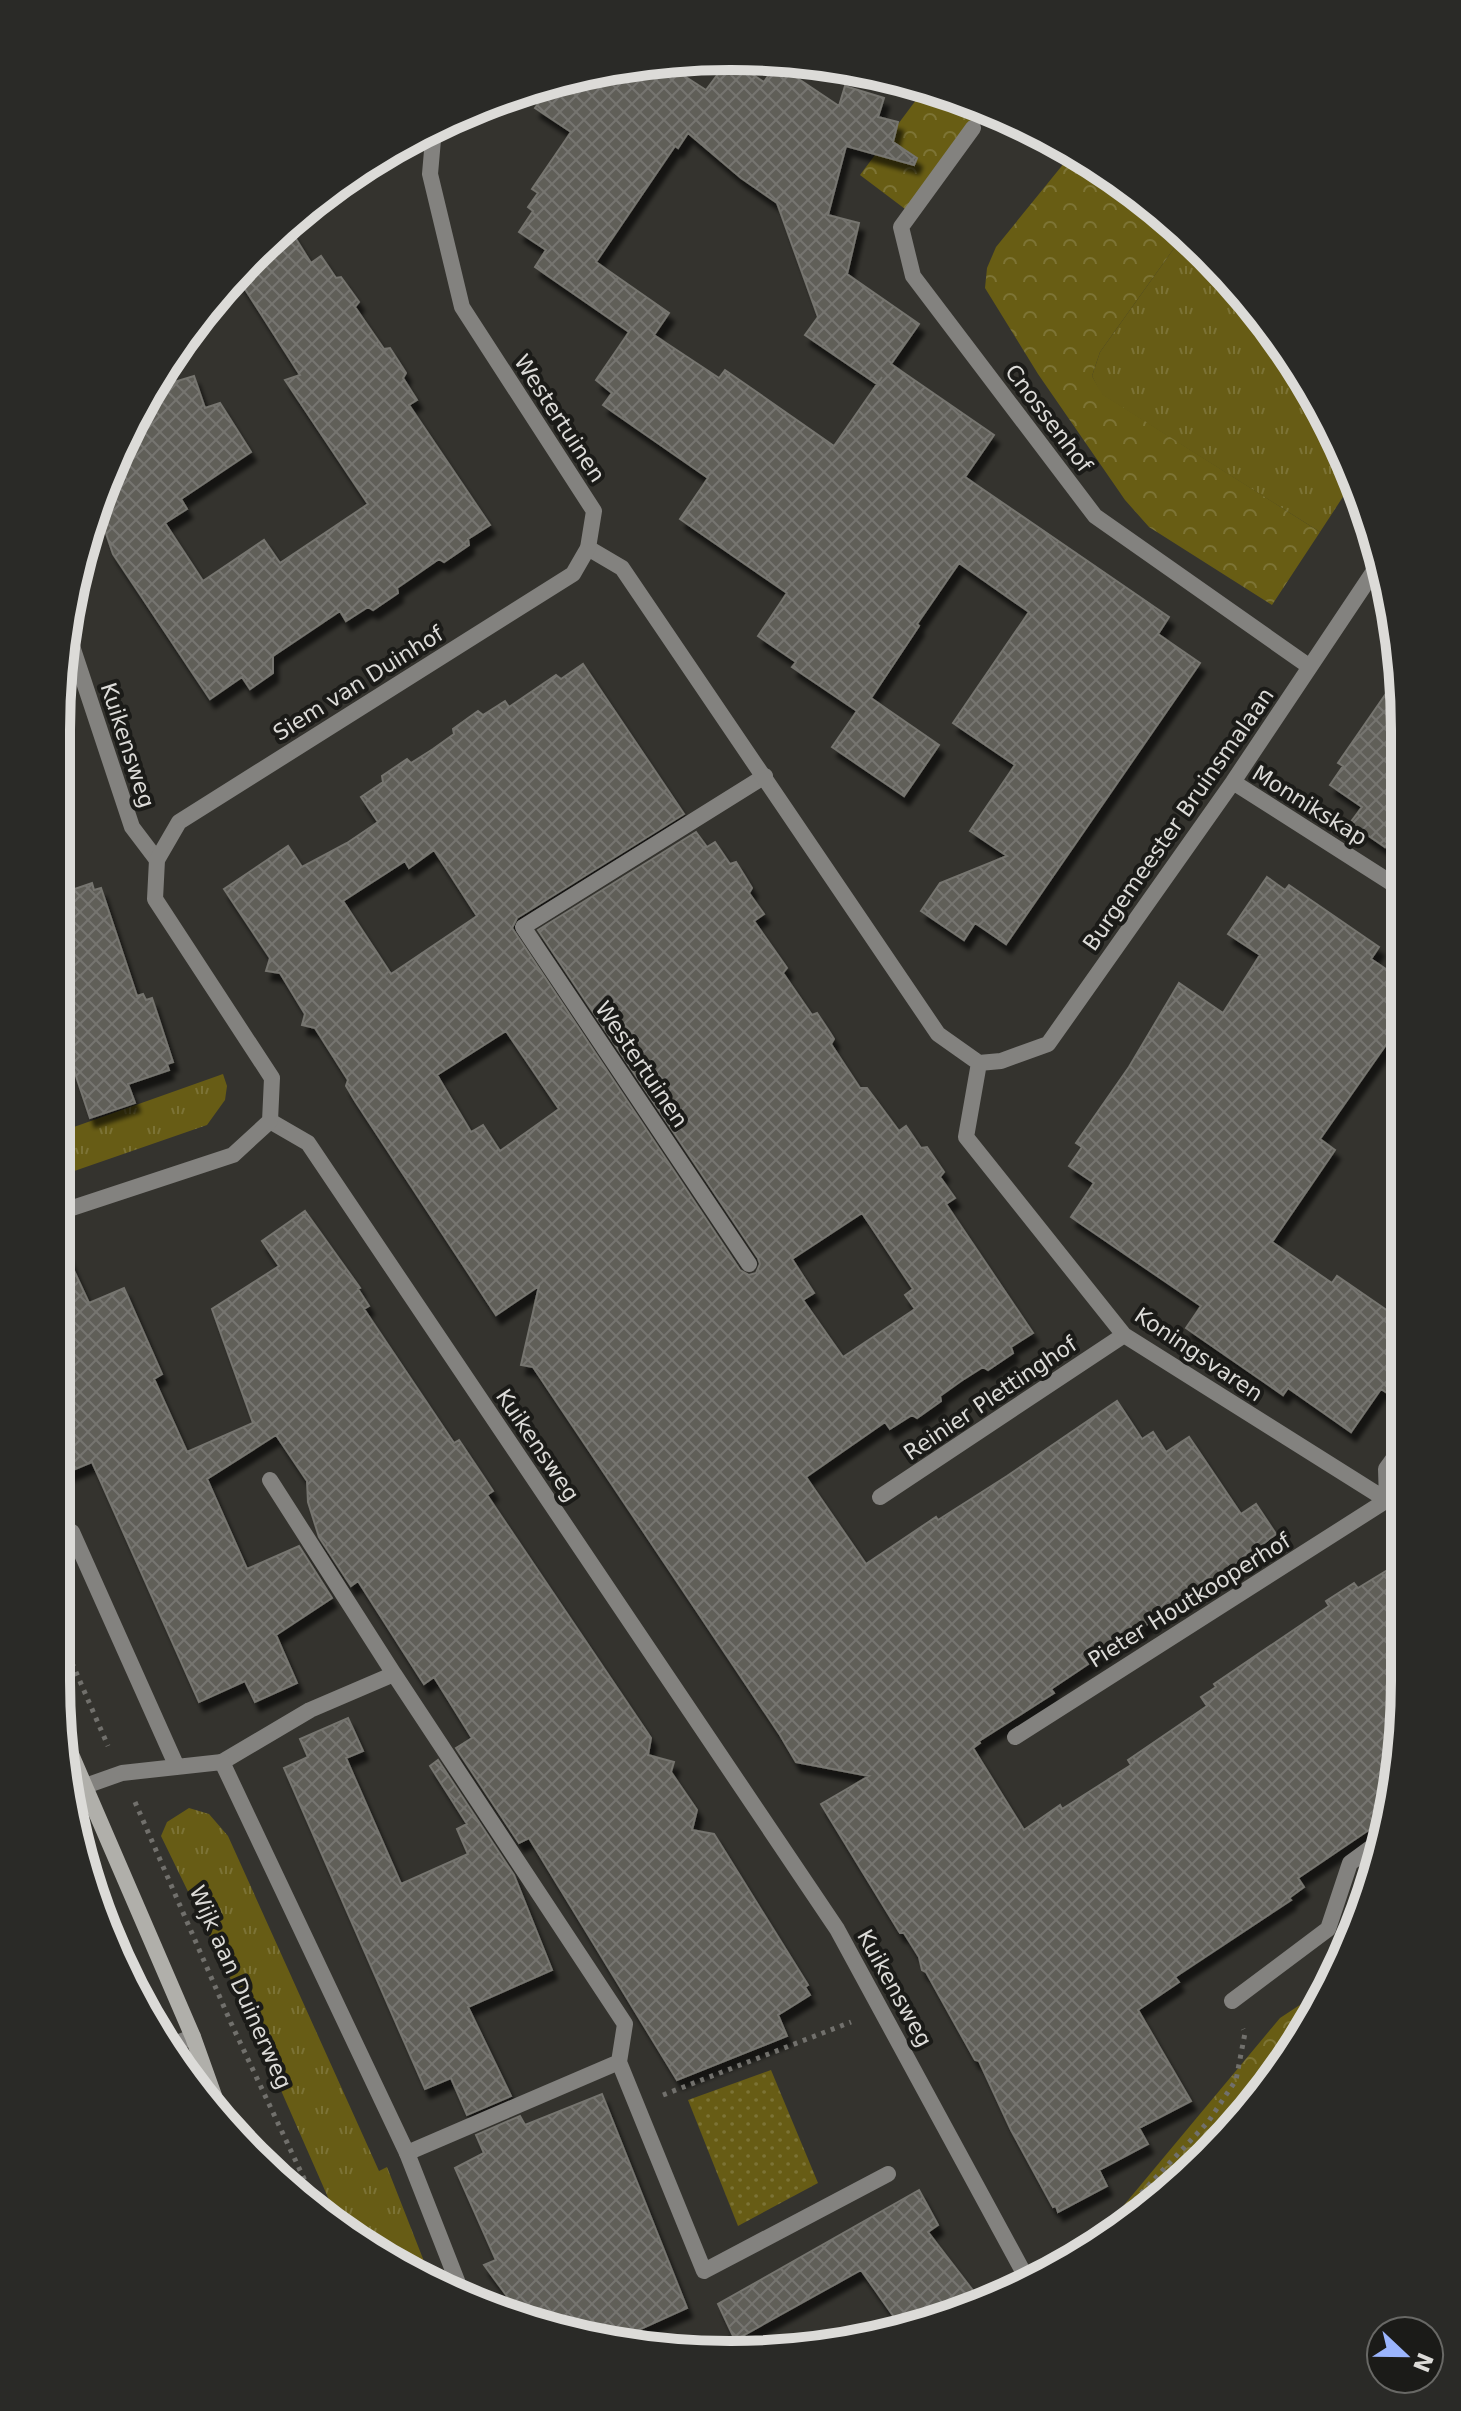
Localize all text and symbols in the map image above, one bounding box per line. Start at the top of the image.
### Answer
street label: Westertuinen [509,350,610,487]
street label: Cnossenhof [1000,360,1098,478]
street label: Siem van Duinhof [269,620,449,746]
street label: Kuikensweg [96,680,159,811]
street label: Burgemeester Bruinsmalaan [1078,683,1279,955]
street label: Monnikskap [1248,760,1372,851]
street label: Westertuinen [590,996,693,1132]
street label: Koningsvaren [1130,1302,1267,1406]
street label: Reinier Plettinghof [899,1331,1082,1466]
street label: Kuikensweg [491,1384,584,1506]
street label: Pieter Houtkooperhof [1084,1527,1296,1673]
street label: Wijk aan Duinerweg [184,1882,297,2093]
street label: Kuikensweg [852,1925,937,2051]
north arrow [1365,2315,1445,2395]
text: N [1408,2349,1438,2376]

